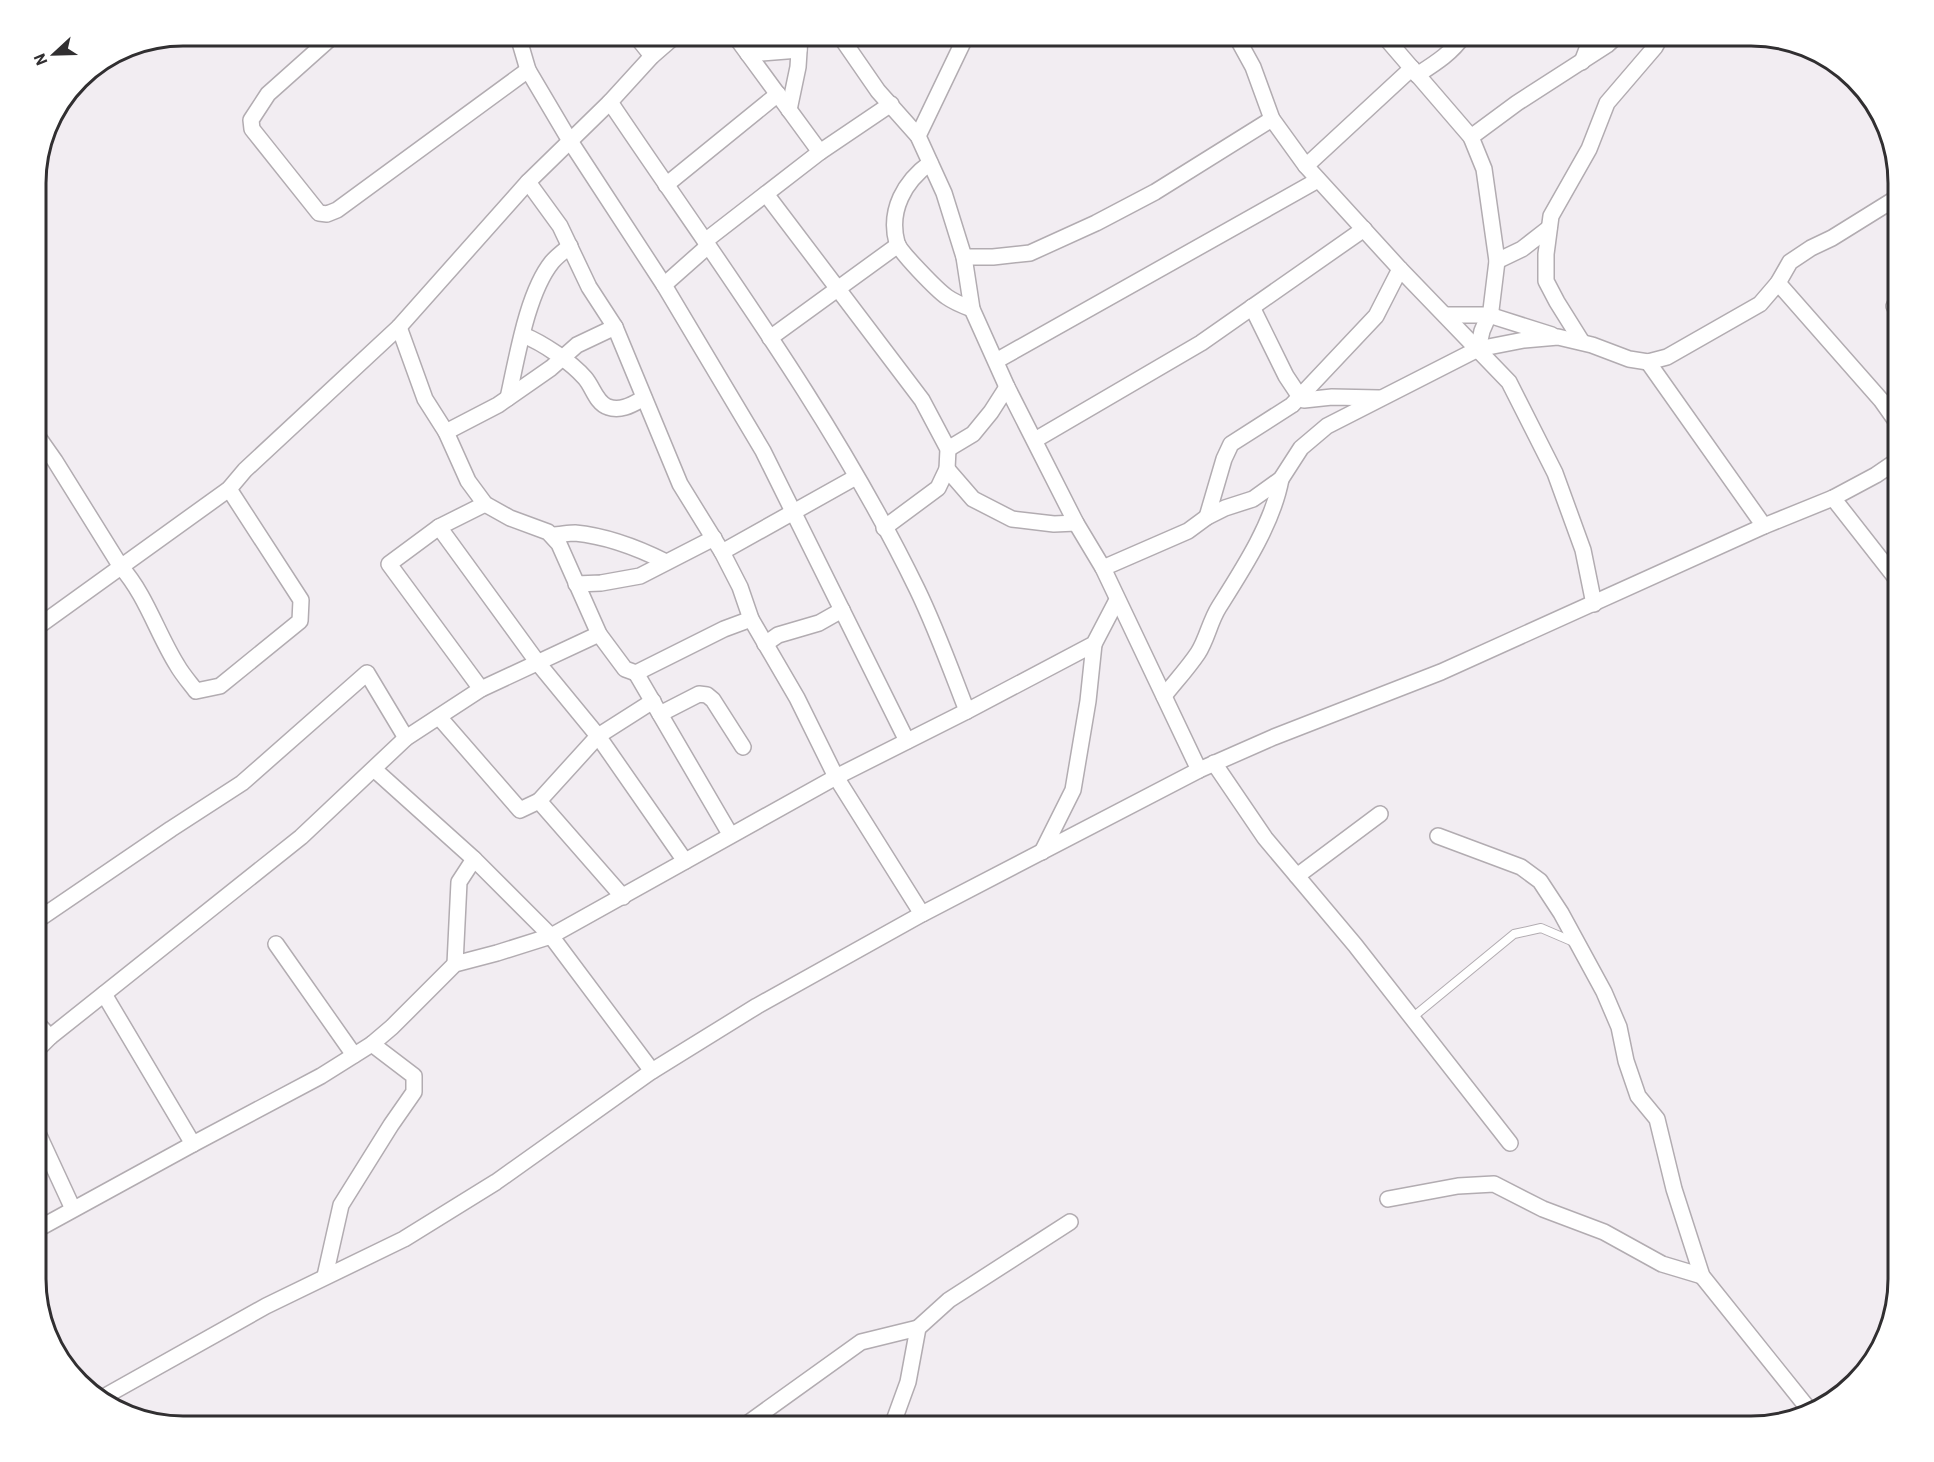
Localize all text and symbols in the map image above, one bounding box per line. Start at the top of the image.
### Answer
north arrow [24,24,84,84]
text: N [29,51,50,68]

